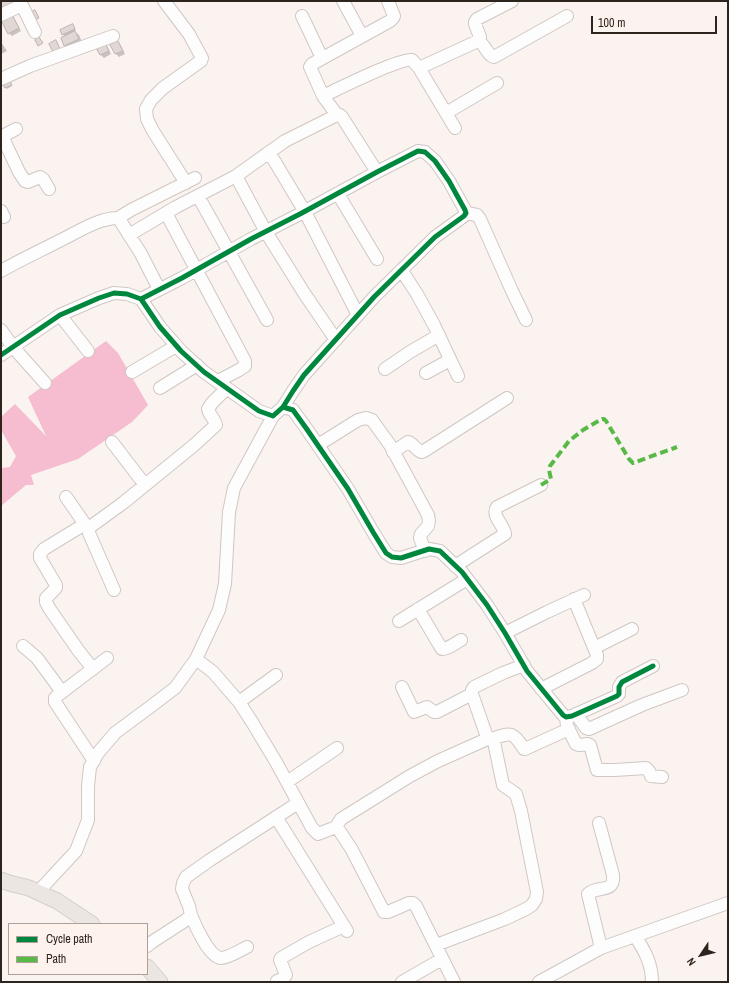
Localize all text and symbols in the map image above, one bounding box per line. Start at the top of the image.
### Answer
scale bar [593,8,719,34]
text: 100 m [598,15,625,31]
legend [8,923,148,975]
text: Cycle path [46,931,93,947]
north arrow [681,935,721,975]
text: Path [46,951,66,967]
text: N [684,955,699,969]

